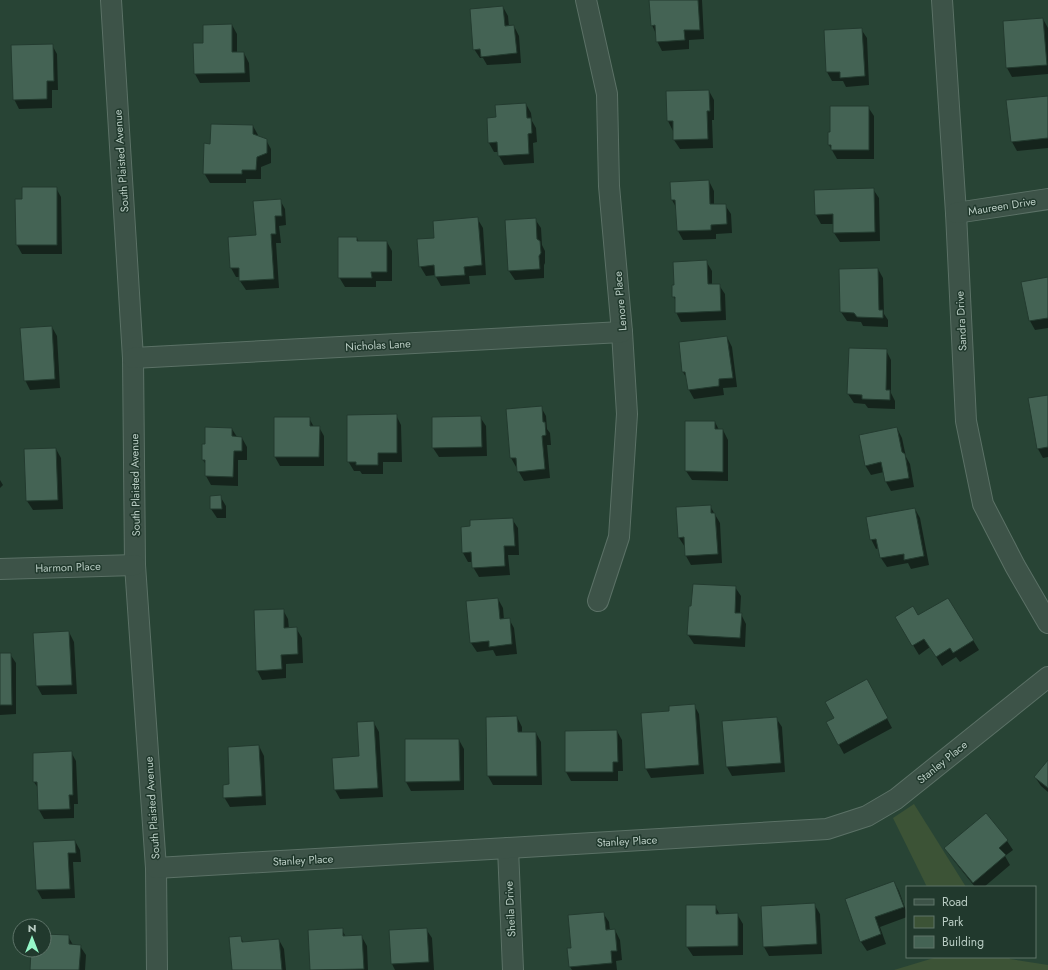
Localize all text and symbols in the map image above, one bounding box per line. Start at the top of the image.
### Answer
street label: South Plaisted Avenue [109,109,133,213]
street label: Maureen Drive [967,193,1037,219]
street label: Lenore Place [609,270,631,331]
street label: Sandra Drive [951,290,971,351]
street label: Nicholas Lane [345,335,412,355]
street label: South Plaisted Avenue [126,433,144,537]
street label: Harmon Place [35,558,101,576]
street label: Stanley Place [913,736,971,787]
street label: South Plaisted Avenue [140,756,164,860]
street label: Stanley Place [596,831,658,851]
street label: Stanley Place [272,850,334,870]
street label: Sheila Drive [501,880,519,937]
legend [906,886,1036,958]
text: Road [942,893,968,911]
text: Park [942,913,964,931]
north arrow [12,918,52,958]
text: N [28,920,36,936]
text: Building [942,933,984,951]

